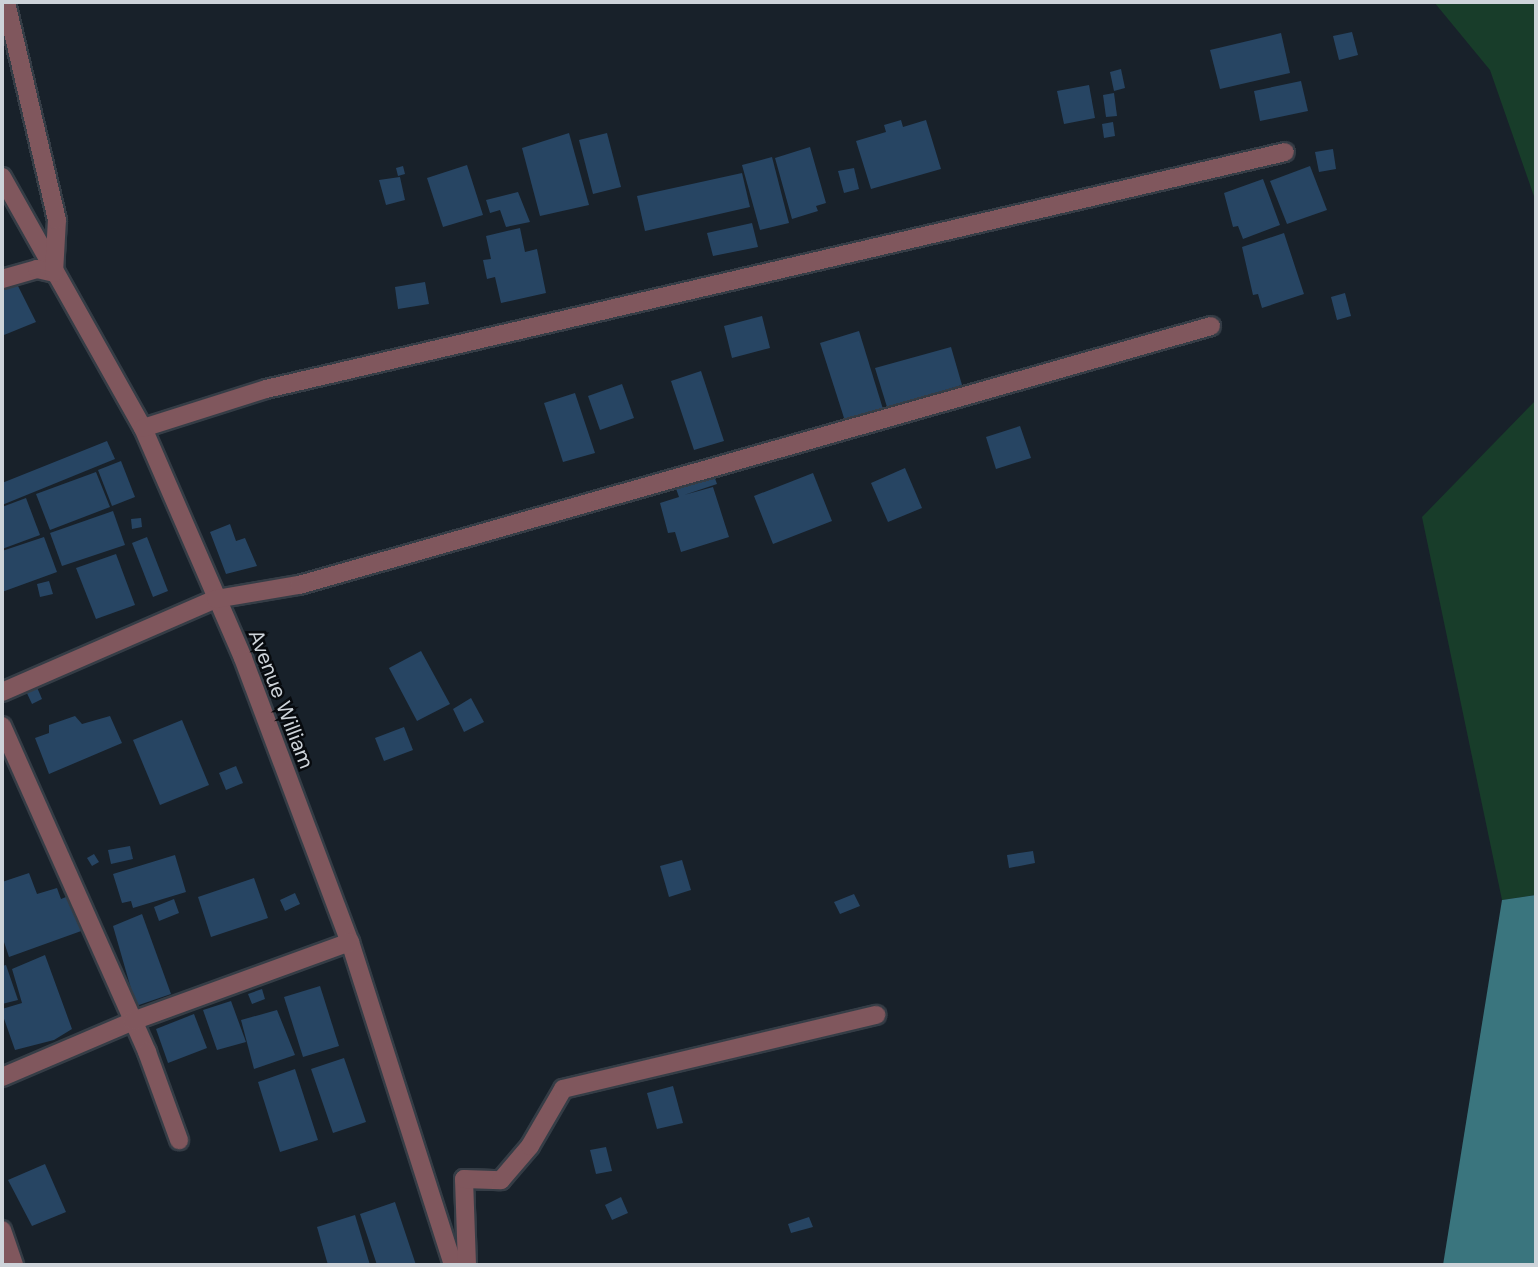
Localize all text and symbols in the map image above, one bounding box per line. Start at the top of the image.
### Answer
street label: Avenue William [243,626,319,772]

